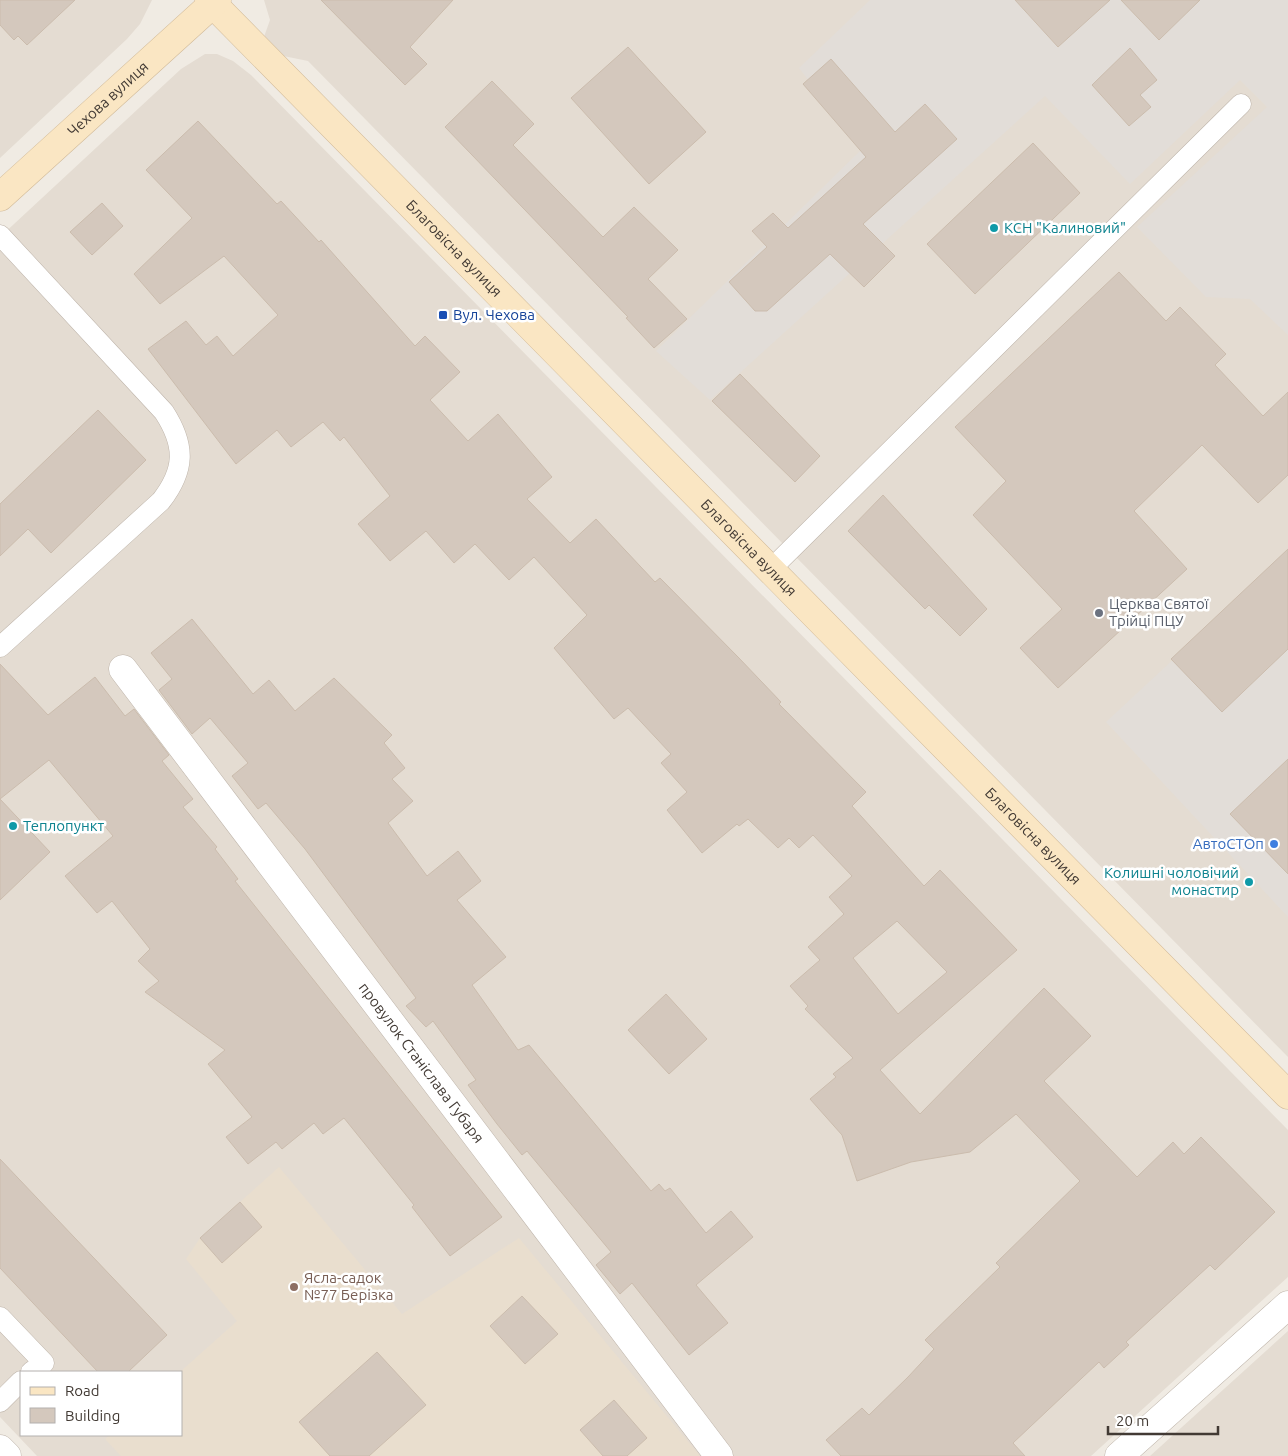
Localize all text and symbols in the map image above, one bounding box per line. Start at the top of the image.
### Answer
street label: Чехова вулиця [64,58,152,139]
street label: Благовісна вулиця [403,196,506,300]
place label: КСН "Калиновий" [1004,219,1126,236]
marker: КСН "Калиновий" [988,222,1000,234]
place label: Вул. Чехова [453,306,535,323]
marker: Вул. Чехова [437,309,449,321]
street label: Благовісна вулиця [698,495,800,599]
place label: Церква Святої Трійці ПЦУ [1109,595,1209,629]
marker: Церква Святої Трійці ПЦУ [1093,607,1105,619]
street label: Благовісна вулиця [982,784,1085,888]
place label: Теплопункт [23,817,104,834]
marker: Теплопункт [7,820,19,832]
place label: АвтоСТОп [1193,835,1264,852]
marker: АвтоСТОп [1268,838,1280,850]
place label: Колишні чоловічий монастир [1104,864,1239,898]
marker: Колишні чоловічий монастир [1243,876,1255,888]
street label: провулок Станіслава Губаря [356,979,488,1146]
place label: Ясла-садок №77 Берізка [304,1269,393,1303]
marker: Ясла-садок №77 Берізка [288,1281,300,1293]
legend [20,1371,182,1436]
text: Road [65,1382,100,1399]
scale bar [1108,1404,1218,1436]
text: Building [65,1407,120,1424]
text: 20 m [1116,1412,1149,1429]

